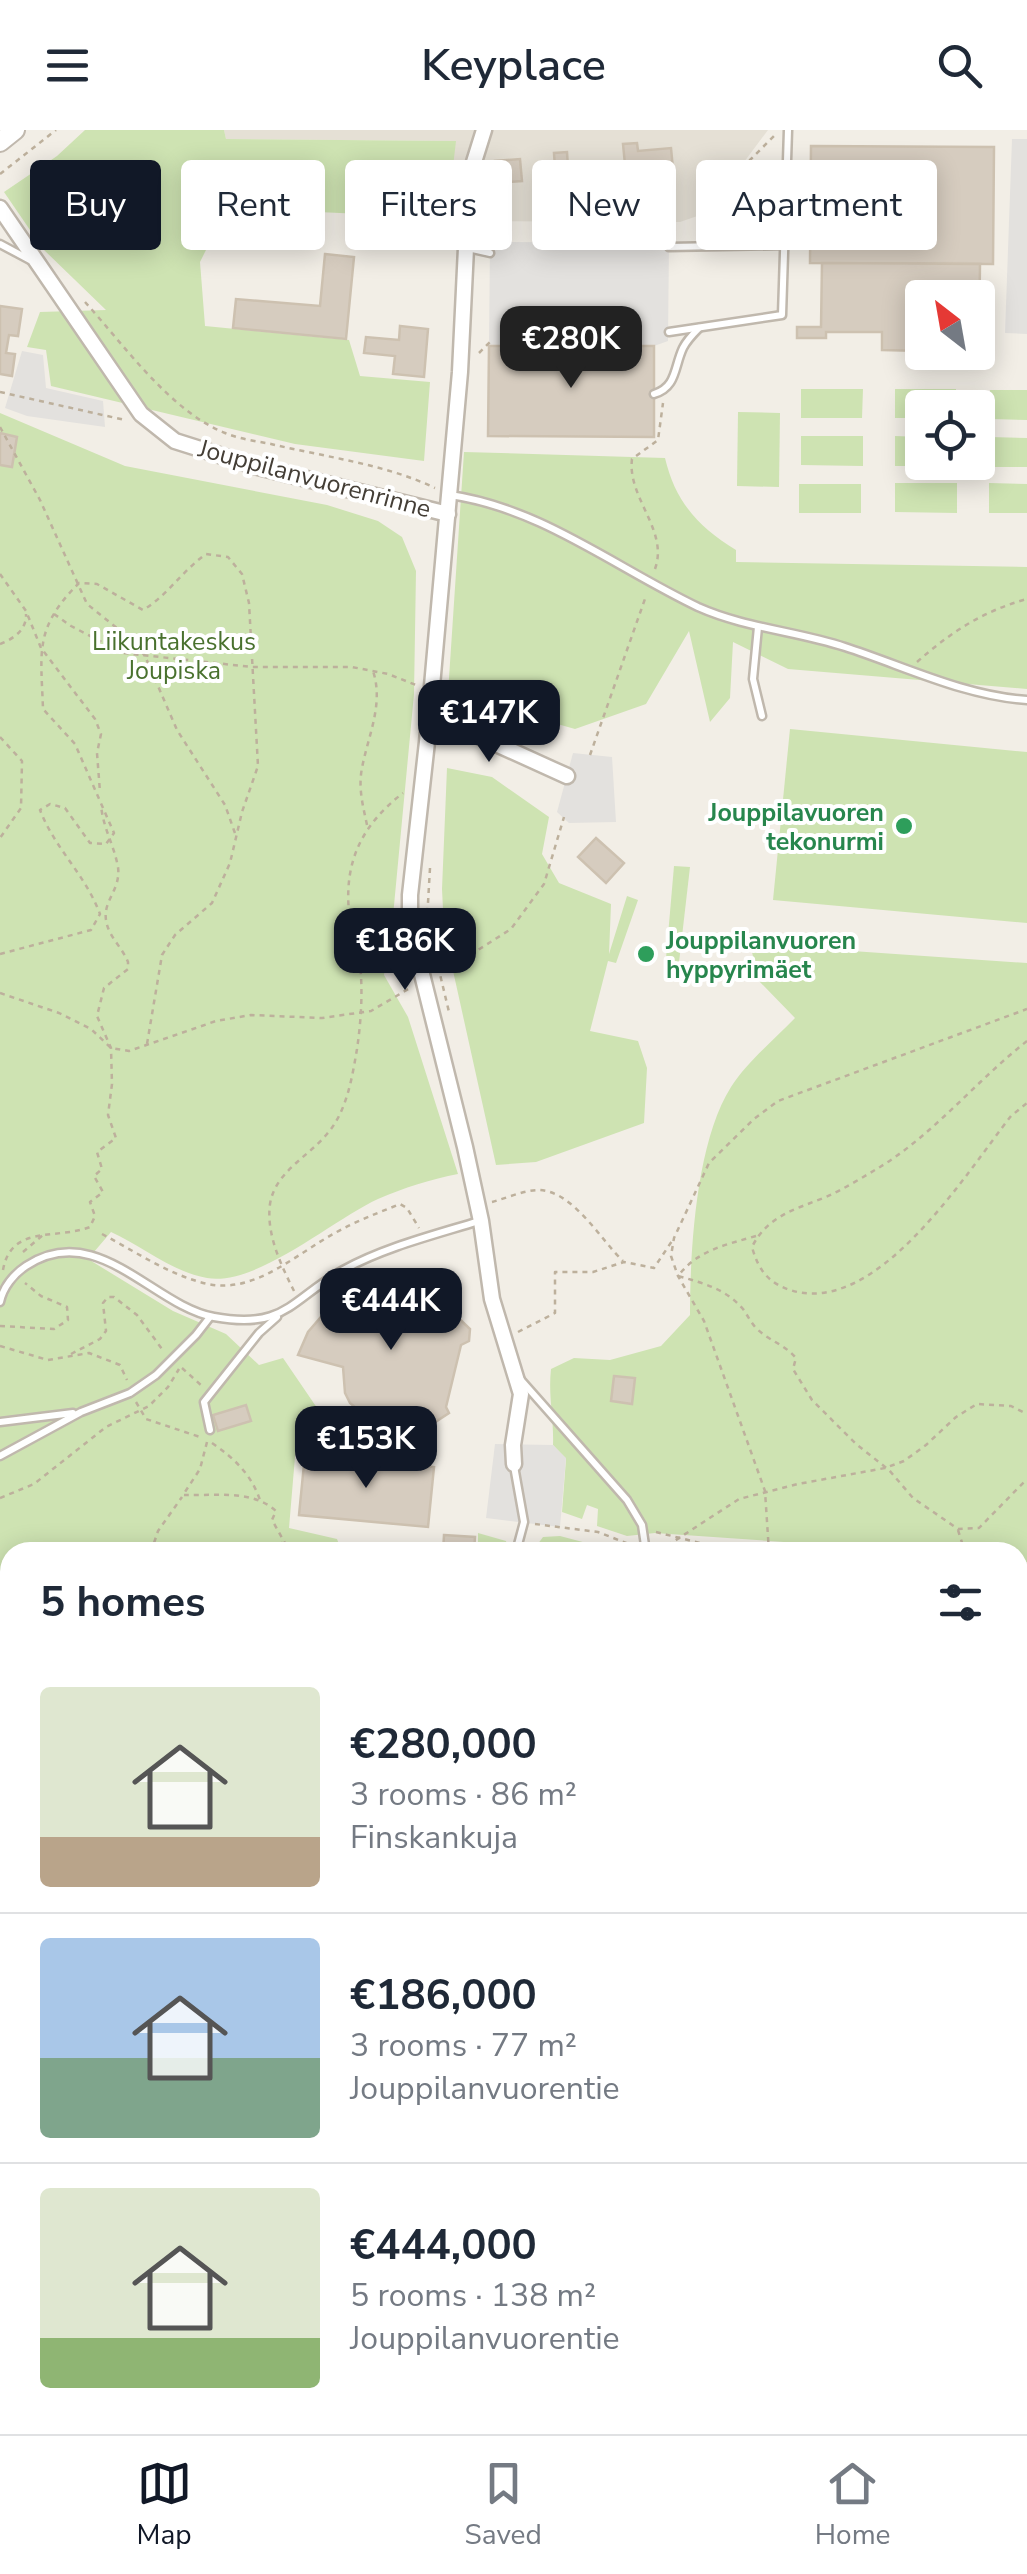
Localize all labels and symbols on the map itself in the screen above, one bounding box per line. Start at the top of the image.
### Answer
north arrow [905,280,995,370]
pin: €280K [501,306,641,391]
street label: Jouppilanvuorenrinne [194,431,435,526]
park label: Liikuntakeskus Joupiska [92,625,256,688]
pin: €147K [419,680,559,765]
place label: Jouppilavuoren tekonurmi [708,796,884,859]
marker: Jouppilavuoren tekonurmi [893,815,915,837]
pin: €186K [335,908,475,993]
place label: Jouppilanvuoren hyppyrimäet [665,924,856,987]
marker: Jouppilanvuoren hyppyrimäet [635,943,657,965]
pin: €444K [321,1268,461,1353]
pin: €153K [296,1406,436,1491]

